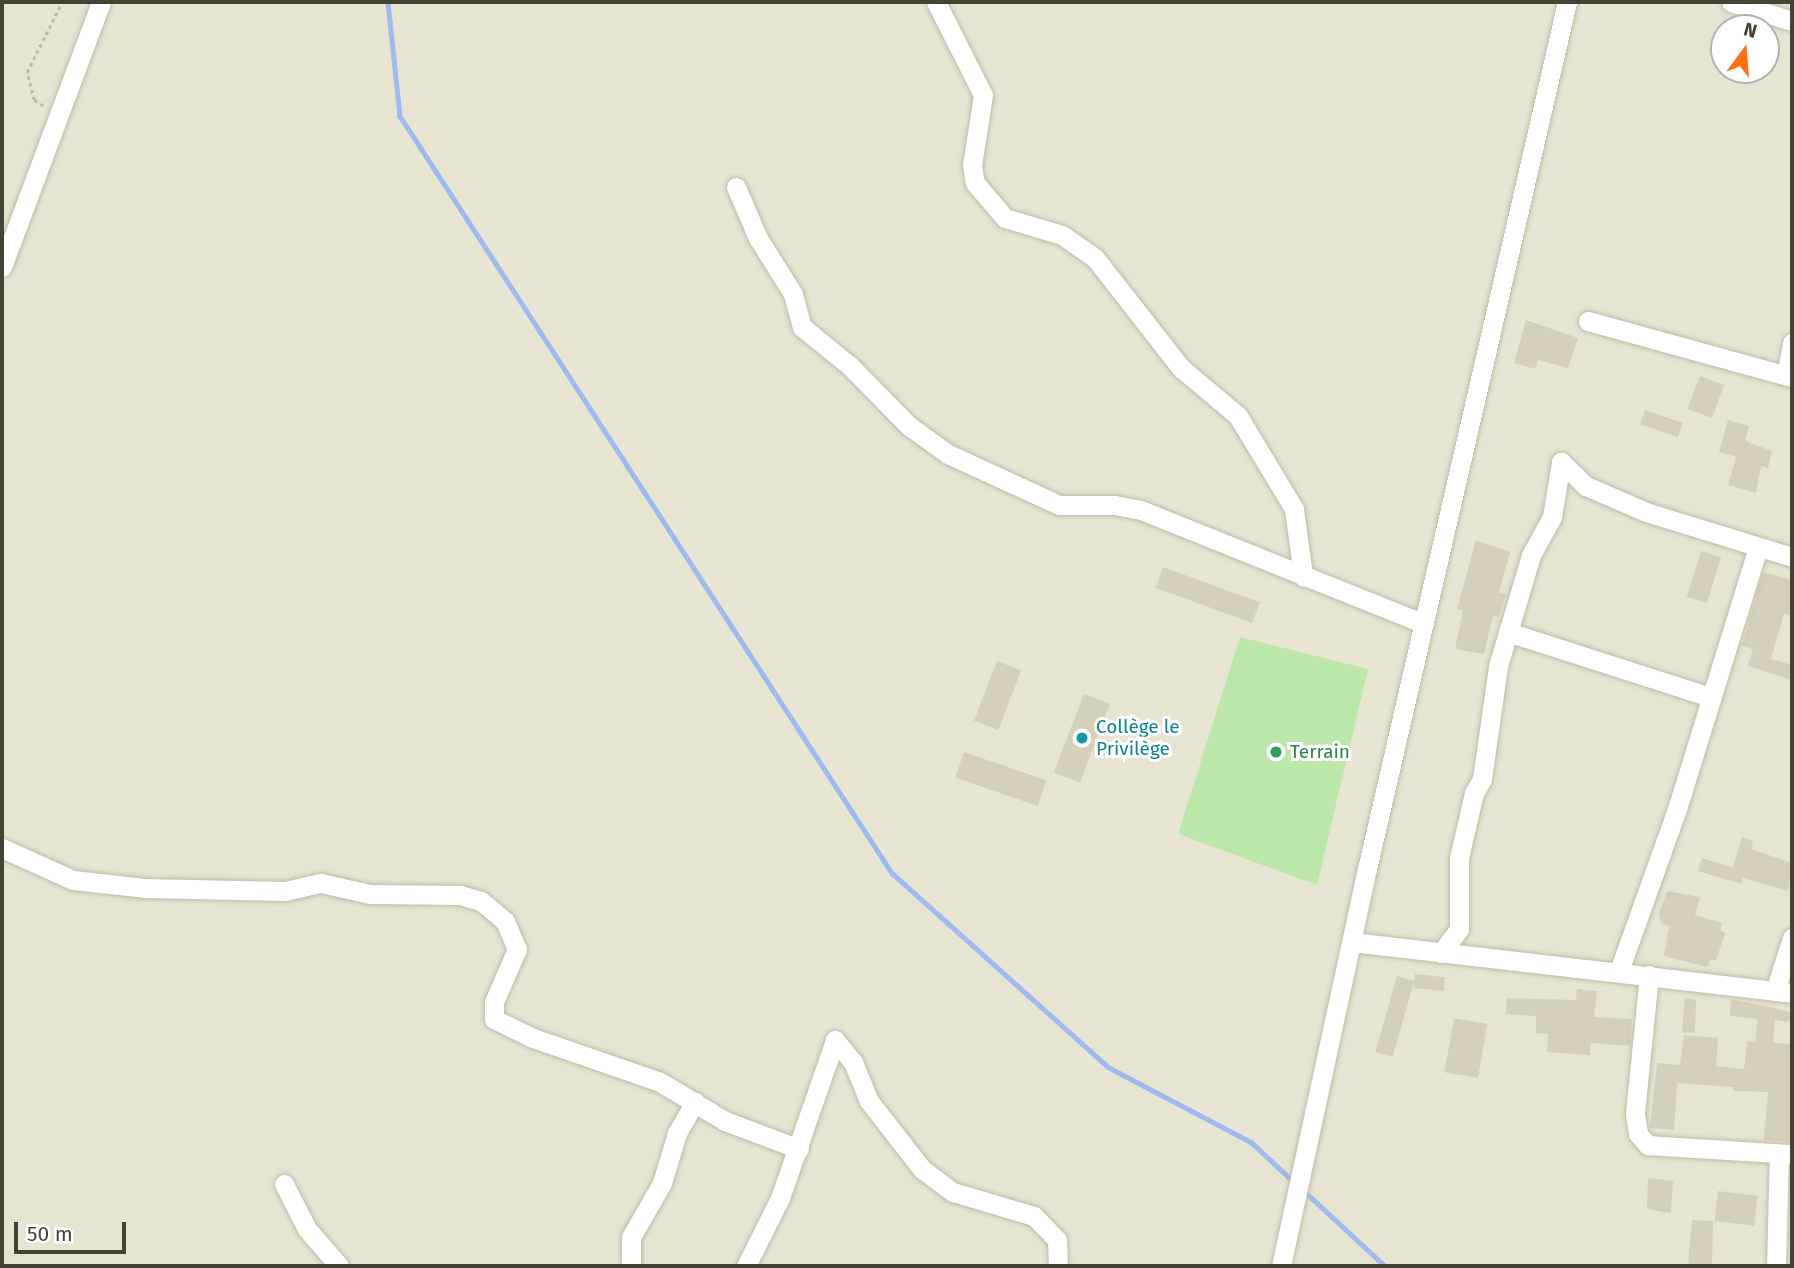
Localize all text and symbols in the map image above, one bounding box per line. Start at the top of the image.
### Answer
north arrow [1710,14,1780,84]
text: N [1741,17,1760,43]
place label: Collège le Privilège [1096,716,1180,760]
marker: Collège le Privilège [1074,730,1090,746]
place label: Terrain [1290,741,1350,763]
marker: Terrain [1268,744,1284,760]
scale bar [18,1208,130,1252]
text: 50 m [27,1221,73,1247]

